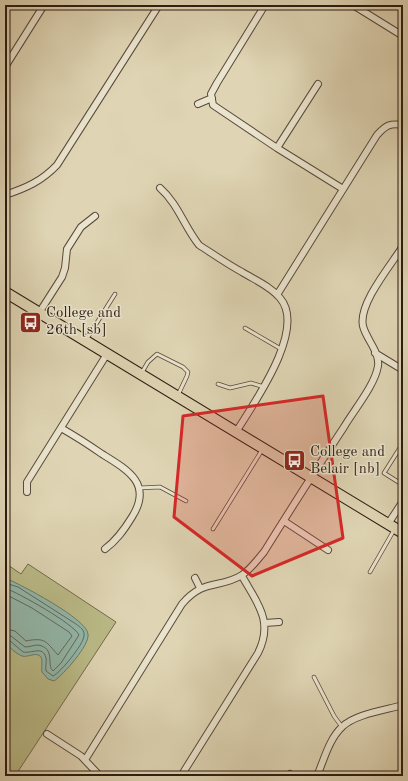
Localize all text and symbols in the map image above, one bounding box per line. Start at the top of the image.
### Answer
place label: College and 26th [sb] [46,306,121,338]
bus stop icon: College and 26th [sb] [17,309,43,335]
place label: College and Belair [nb] [310,445,385,477]
bus stop icon: College and Belair [nb] [281,448,307,474]

